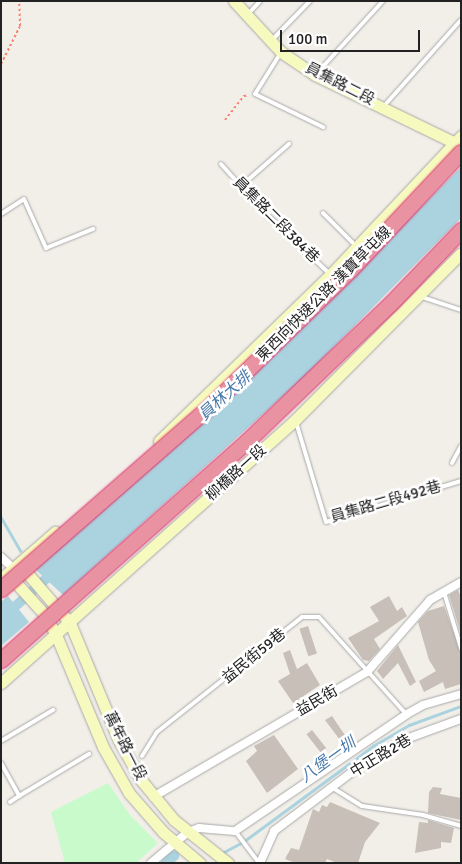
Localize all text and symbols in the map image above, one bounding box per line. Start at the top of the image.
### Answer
scale bar [282,20,422,52]
text: 100 m [288,30,328,48]
street label: 員集路二段 [303,59,377,109]
street label: 員集路二段384巷 [229,173,323,267]
street label: 東西向快速公路 漢寶草屯線 [253,223,395,365]
water label: 員林大排 [195,367,255,425]
street label: 柳橋路一段 [202,441,270,505]
street label: 員集路二段492巷 [329,478,443,526]
street label: 益民街59巷 [219,625,289,687]
street label: 益民街 [293,682,341,720]
street label: 萬年路一段 [100,709,150,783]
street label: 中正路2巷 [347,731,415,781]
water label: 八堡一圳 [296,733,360,787]

